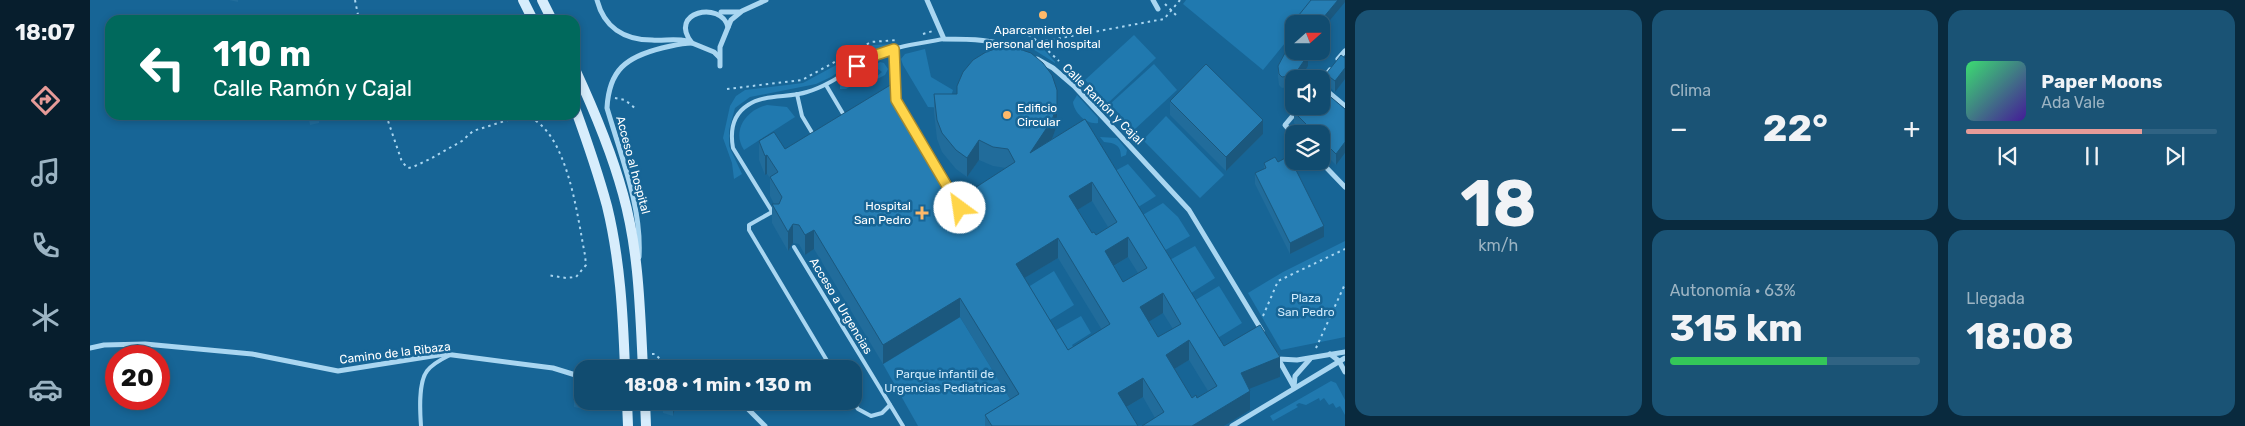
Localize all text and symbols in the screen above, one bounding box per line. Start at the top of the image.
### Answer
marker: Aparcamiento del personal del hospital [1037,9,1049,21]
north arrow [1285,15,1330,60]
map controls [1285,15,1330,170]
text: 18:07 [15,19,75,46]
place label: Aparcamiento del personal del hospital [985,23,1101,51]
text: 110 m [213,33,311,75]
icon: left [130,35,195,100]
pin [836,45,878,87]
icon: arrive [843,52,871,80]
street label: Calle Ramón y Cajal [1060,61,1146,147]
button: sound [1285,70,1330,115]
text: Paper Moons [2041,70,2162,93]
text: Calle Ramón y Cajal [213,75,412,102]
text: Clima [1670,81,1711,100]
icon: directions [28,83,63,118]
text: Ada Vale [2041,93,2105,112]
place label: Edificio Circular [1017,101,1061,129]
text: 22° [1763,105,1828,151]
marker: Edificio Circular [1001,109,1013,121]
text: − [1670,112,1688,145]
text: + [1903,112,1920,145]
street label: Acceso al hospital [613,114,653,216]
button: layers [1285,125,1330,170]
icon: previous [1994,142,2022,170]
icon: pause [2078,142,2106,170]
icon: next [2161,142,2189,170]
icon: music [28,155,63,190]
text: 18 [1460,165,1536,242]
position arrow [933,181,985,233]
place label: Hospital San Pedro [854,199,911,227]
marker: Hospital San Pedro [915,206,929,220]
icon: phone [28,228,63,263]
text: km/h [1478,236,1518,255]
street label: Acceso a Urgencias [807,255,875,357]
text: Autonomía · 63% [1670,281,1796,300]
text: Llegada [1966,289,2025,308]
park label: Plaza San Pedro [1277,291,1335,319]
icon: climate [28,300,63,335]
text: 315 km [1670,305,1803,351]
text: 18:08 [1966,313,2074,359]
street label: Camino de la Ribaza [339,339,451,367]
speed limit sign: 20 [105,345,170,410]
park label: Parque infantil de Urgencias Pediatricas [884,367,1006,395]
icon: car [28,372,63,407]
text: 18:08 · 1 min · 130 m [624,373,812,396]

